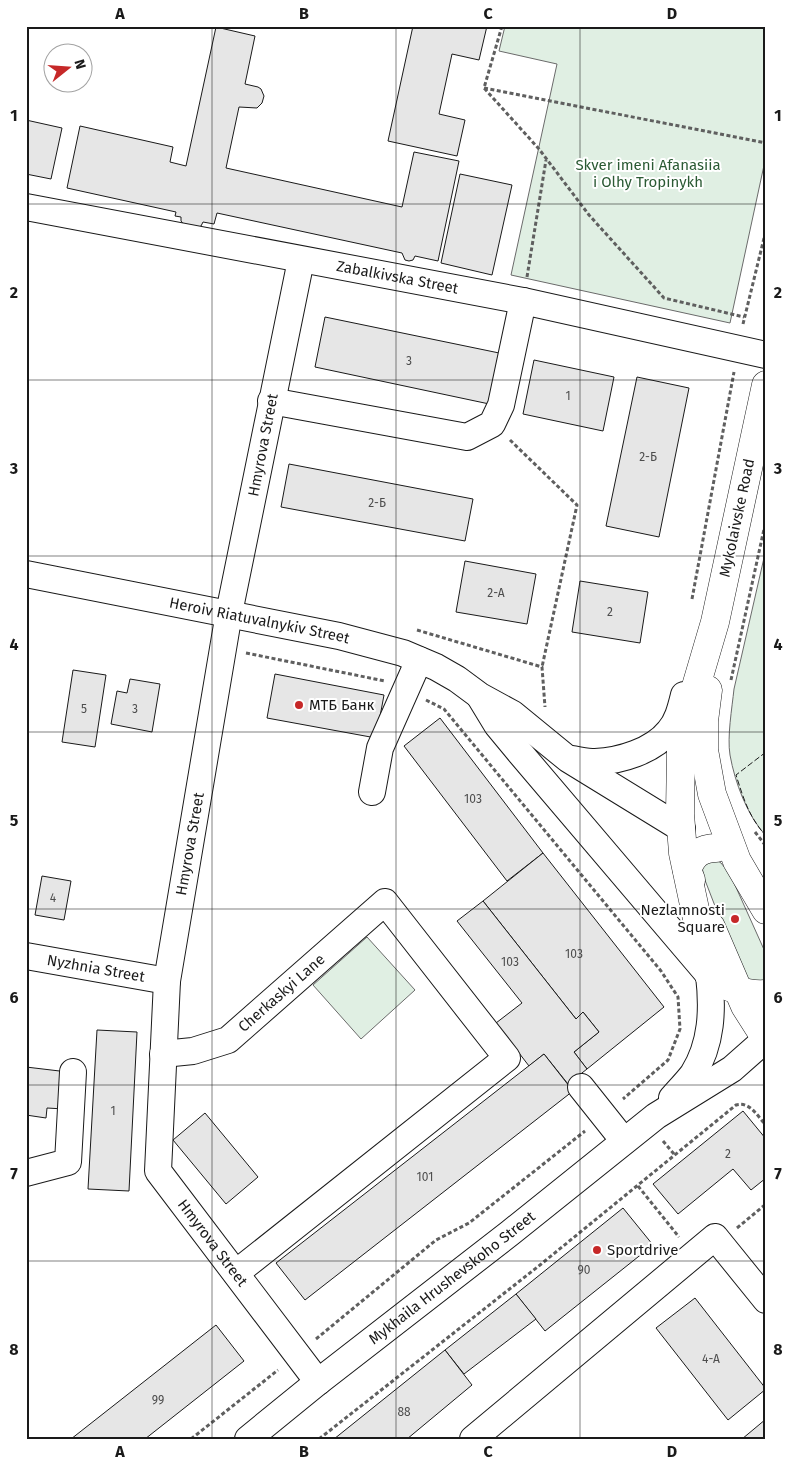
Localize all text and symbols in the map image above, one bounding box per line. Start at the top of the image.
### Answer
text: A [114,4,125,23]
text: B [299,4,309,23]
text: C [483,4,493,23]
text: D [667,4,677,23]
north arrow [42,42,92,92]
text: N [70,57,89,71]
text: 1 [10,106,18,125]
text: 1 [774,106,782,125]
park label: Skver imeni Afanasiia i Olhy Tropinykh [575,156,721,191]
street label: Zabalkivska Street [335,257,460,298]
text: 2 [10,283,18,302]
text: 2 [774,283,782,302]
house number: 3 [406,354,412,368]
house number: 1 [565,389,571,403]
street label: Hmyrova Street [244,391,282,498]
house number: 2-Б [639,450,657,464]
street label: Mykolaivske Road [716,457,758,579]
text: 3 [9,459,18,478]
text: 3 [773,459,782,478]
house number: 2-Б [368,496,386,510]
house number: 2-А [487,586,505,600]
street label: Heroiv Riatuvalnykiv Street [168,594,352,648]
house number: 2 [607,605,613,619]
text: 4 [9,635,19,654]
text: 4 [773,635,783,654]
place label: МТБ Банк [309,696,375,714]
marker: МТБ Банк [293,699,305,711]
house number: 5 [81,702,87,716]
house number: 3 [132,702,138,716]
street label: Hmyrova Street [172,790,208,897]
house number: 103 [464,792,482,806]
text: 5 [10,811,19,830]
text: 5 [774,811,783,830]
house number: 4 [50,891,57,905]
place label: Nezlamnosti Square [641,901,725,936]
marker: Nezlamnosti Square [729,913,741,925]
house number: 103 [565,947,583,961]
street label: Cherkaskyi Lane [234,950,328,1036]
street label: Nyzhnia Street [46,951,147,986]
house number: 103 [501,955,519,969]
text: 6 [9,988,19,1007]
text: 6 [773,988,783,1007]
house number: 1 [110,1104,116,1118]
house number: 2 [725,1147,731,1161]
text: 7 [10,1164,18,1183]
text: 7 [774,1164,782,1183]
house number: 101 [417,1170,433,1184]
street label: Hmyrova Street [174,1196,252,1290]
street label: Mykhaila Hrushevskoho Street [365,1207,539,1348]
place label: Sportdrive [607,1241,678,1259]
marker: Sportdrive [591,1244,603,1256]
house number: 90 [578,1263,591,1277]
text: 8 [9,1340,19,1359]
text: 8 [773,1340,783,1359]
house number: 4-А [702,1352,720,1366]
house number: 99 [152,1393,164,1407]
house number: 88 [397,1405,411,1419]
text: A [114,1442,125,1461]
text: B [299,1442,309,1461]
text: C [483,1442,493,1461]
text: D [667,1442,677,1461]

